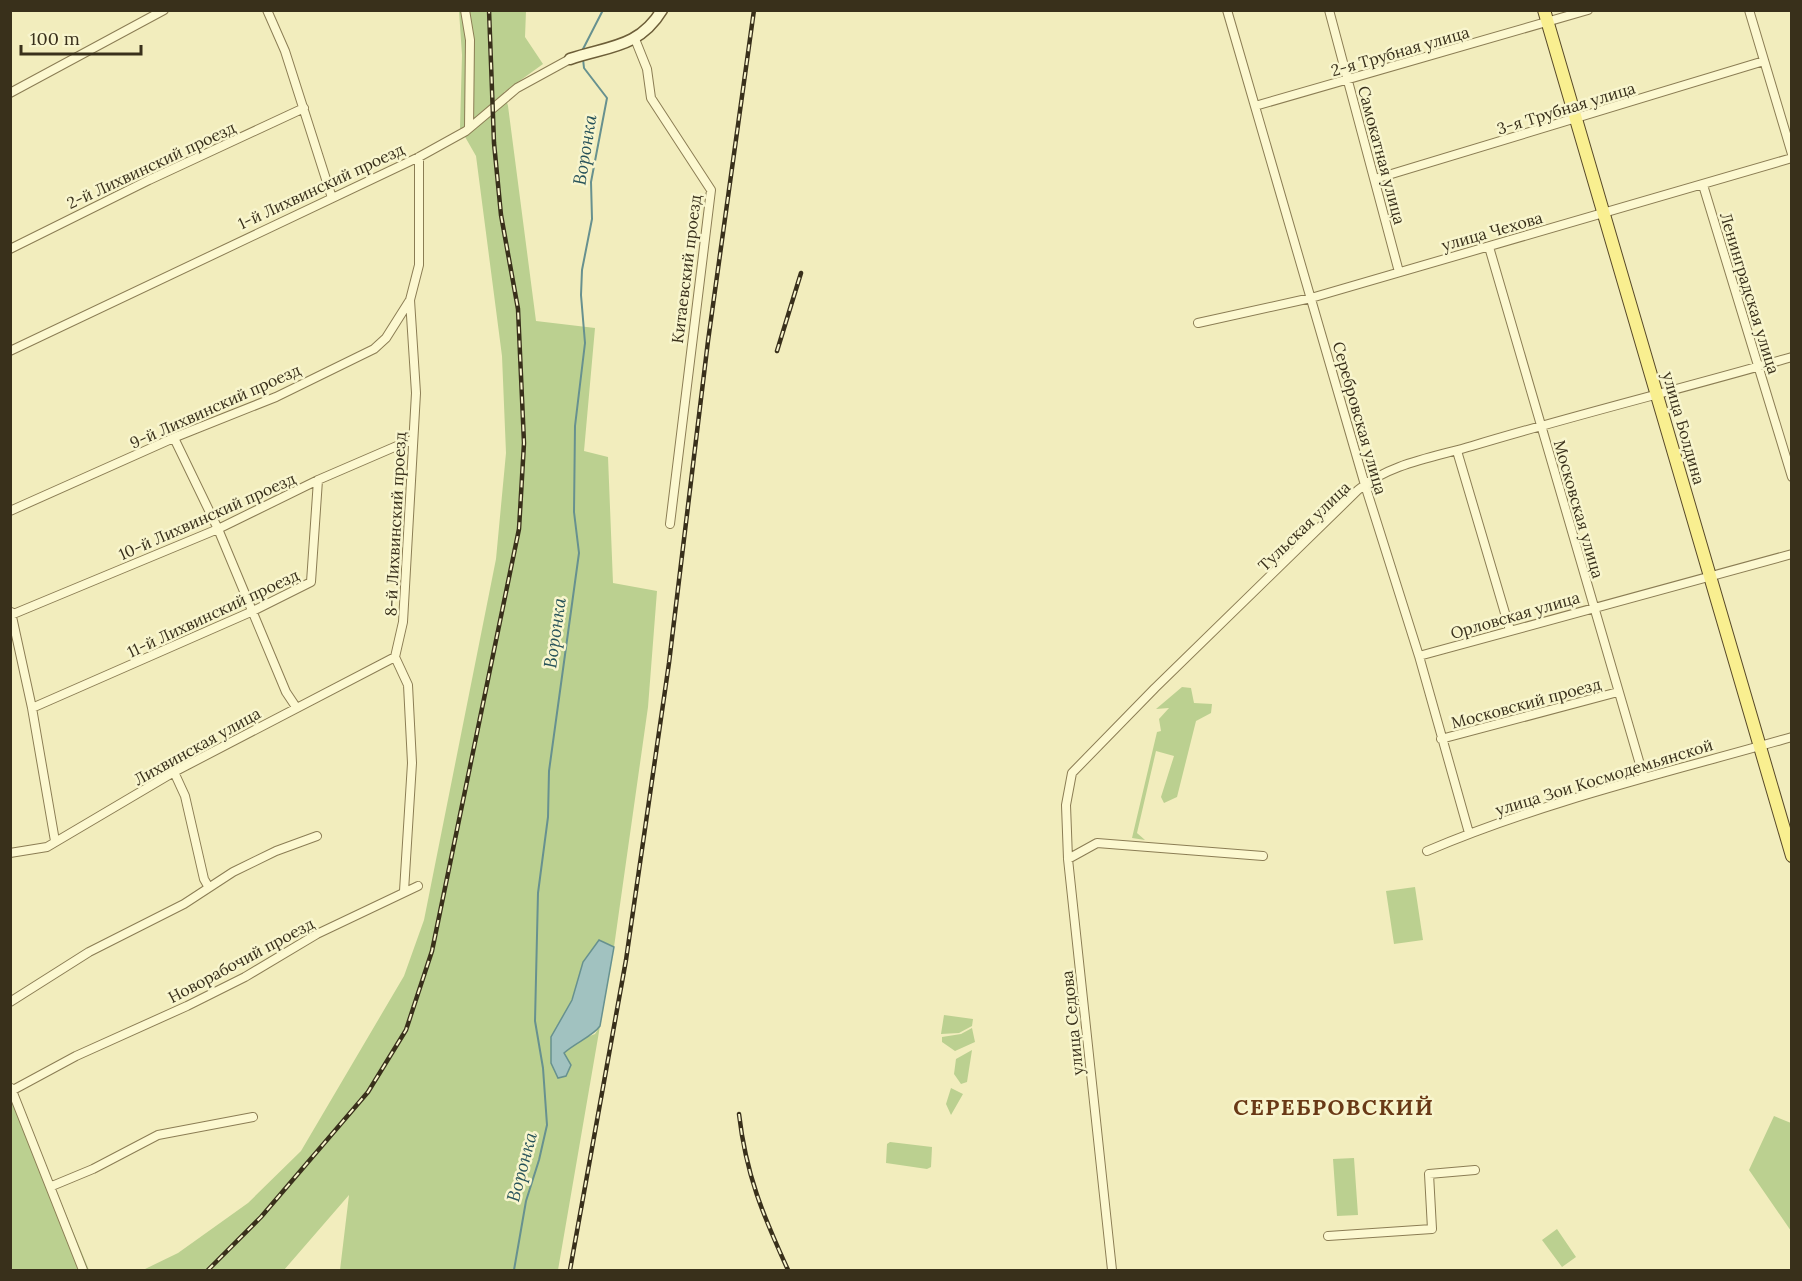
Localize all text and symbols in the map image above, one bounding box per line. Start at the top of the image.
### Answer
scale bar [21,18,141,56]
street label: 2-я Трубная улица [1329,22,1471,80]
text: 100 m [30,27,80,50]
street label: 3-я Трубная улица [1494,77,1638,139]
street label: Самокатная улица [1354,84,1410,226]
water label: Воронка [568,113,601,187]
street label: 2-й Лихвинский проезд [63,117,239,213]
street label: 1-й Лихвинский проезд [235,138,408,233]
street label: Китаевский проезд [667,193,705,345]
street label: улица Чехова [1439,207,1545,255]
street label: Ленинградская улица [1716,210,1784,376]
street label: Серебровская улица [1329,339,1391,497]
street label: 9-й Лихвинский проезд [127,359,304,453]
street label: улица Болдина [1658,369,1710,487]
street label: 8-й Лихвинский проезд [380,431,410,617]
street label: Московская улица [1550,437,1608,581]
street label: 10-й Лихвинский проезд [116,468,299,564]
street label: Тульская улица [1254,477,1354,575]
street label: 11-й Лихвинский проезд [124,564,302,662]
street label: Орловская улица [1448,587,1582,643]
water label: Воронка [538,596,571,670]
street label: Московский проезд [1449,673,1604,733]
street label: Лихвинская улица [130,703,264,789]
street label: улица Зои Космодемьянской [1493,734,1715,820]
street label: Новорабочий проезд [165,913,318,1007]
street label: улица Седова [1057,969,1087,1077]
district label: СЕРЕБРОВСКИЙ [1233,1093,1435,1121]
water label: Воронка [501,1129,542,1204]

